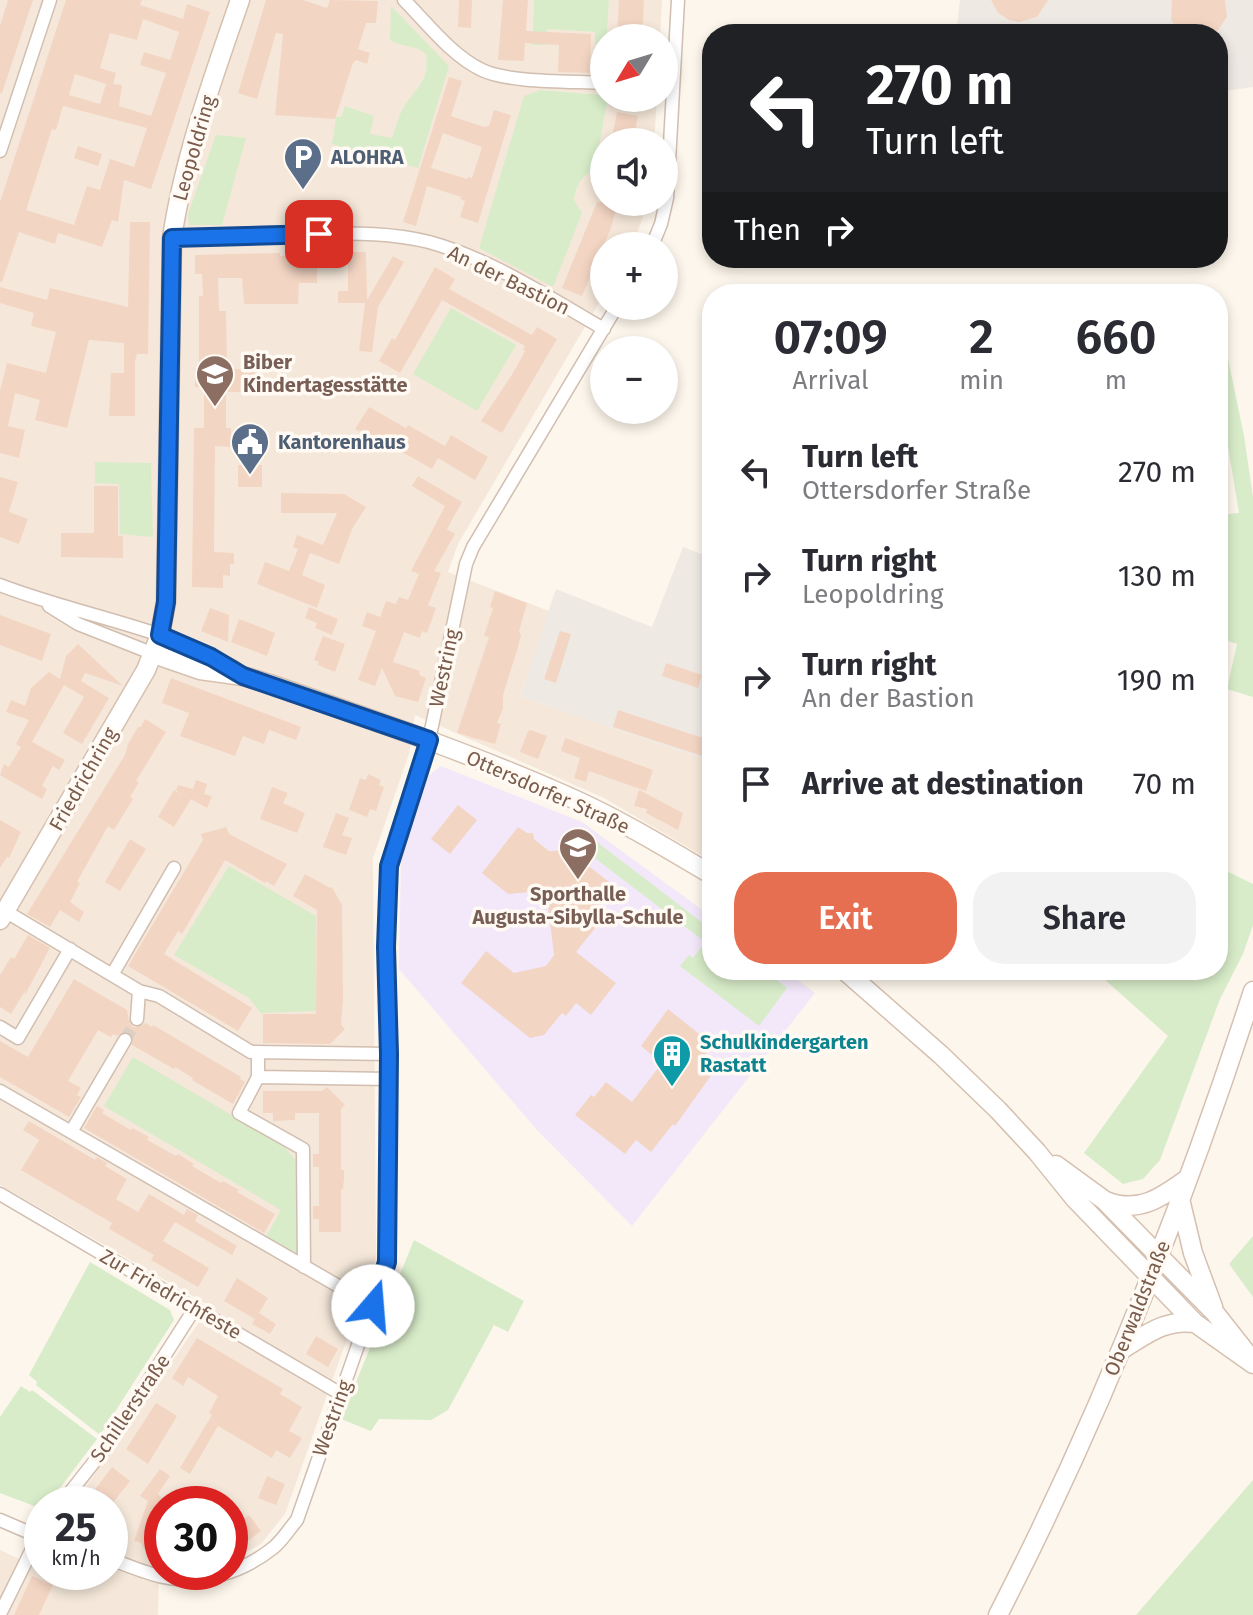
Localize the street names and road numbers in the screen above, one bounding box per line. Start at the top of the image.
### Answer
street label: Leopoldring [167,92,221,204]
street label: An der Bastion [444,240,574,320]
street label: Westring [424,626,464,709]
street label: Friedrichring [44,722,123,835]
street label: Ottersdorfer Straße [463,745,633,839]
street label: Oberwaldstraße [1099,1237,1175,1379]
street label: Zur Friedrichfeste [96,1244,246,1344]
street label: Schillerstraße [85,1349,175,1467]
street label: Westring [307,1376,357,1459]

